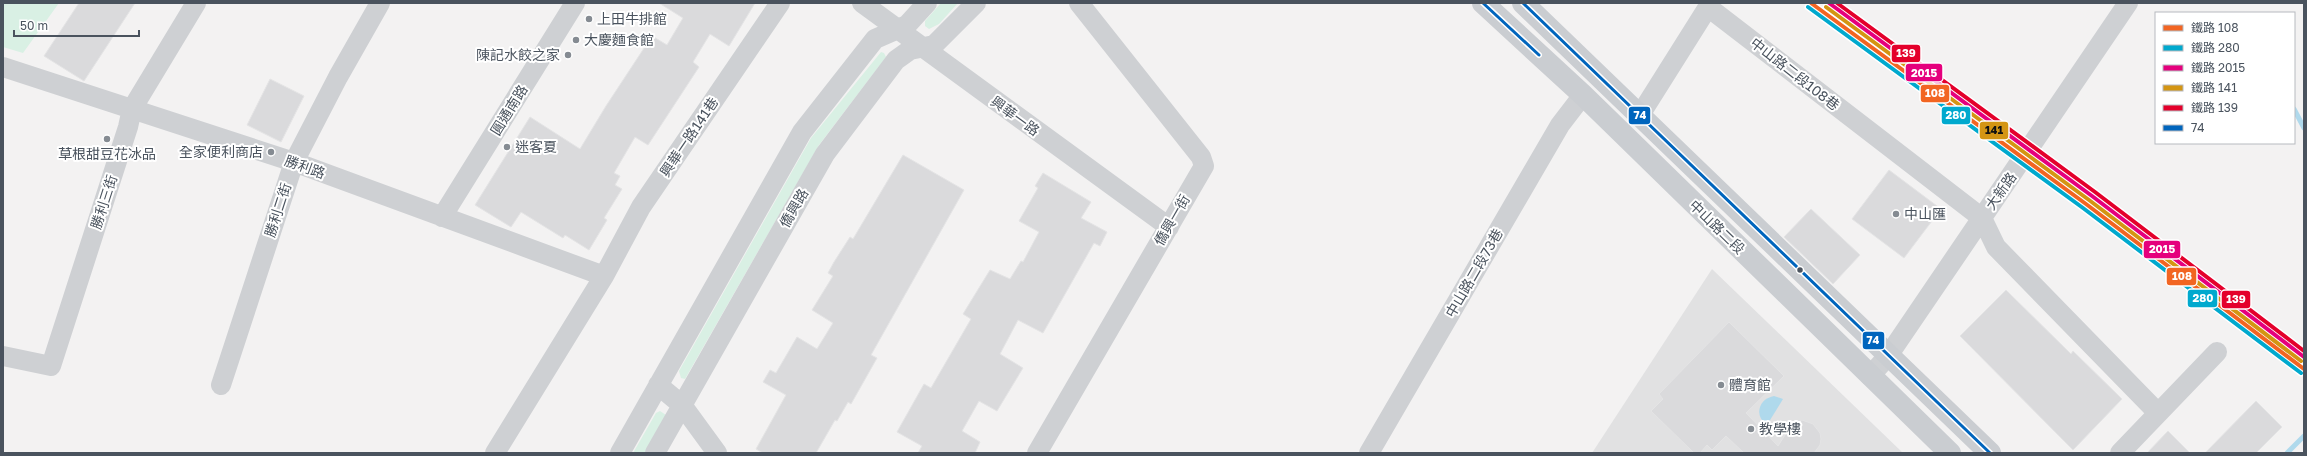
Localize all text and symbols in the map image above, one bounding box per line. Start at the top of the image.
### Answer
place label: 上田牛排館 [597,10,667,27]
scale bar [14,12,139,38]
legend [2155,12,2295,144]
marker: 上田牛排館 [584,14,594,24]
text: 50 m [20,18,48,33]
text: 鐵路 108 [2191,20,2239,35]
place label: 大慶麵食館 [584,31,654,48]
street label: 中山路二段108巷 [1748,34,1843,114]
marker: 大慶麵食館 [571,35,581,45]
text: 鐵路 280 [2191,40,2240,55]
line badge: 139 [1891,44,1921,63]
place label: 陳記水餃之家 [476,46,560,63]
text: 139 [1896,46,1916,59]
marker: 陳記水餃之家 [563,50,573,60]
text: 鐵路 2015 [2191,60,2245,75]
line badge: 2015 [1905,63,1943,82]
text: 2015 [1911,66,1937,79]
text: 鐵路 141 [2191,80,2237,95]
street label: 圓通南路 [487,81,531,138]
line badge: 108 [1920,84,1950,103]
text: 108 [1925,86,1945,99]
street label: 興華一路 [988,92,1043,139]
street label: 興華一路141巷 [656,94,721,180]
text: 鐵路 139 [2191,100,2238,115]
line badge: 74 [1628,106,1651,125]
line badge: 280 [1941,106,1971,125]
text: 74 [1634,108,1647,121]
text: 280 [1946,108,1966,121]
text: 74 [2191,120,2205,135]
line badge: 141 [1979,121,2009,140]
text: 141 [1985,123,2003,136]
marker: 草根甜豆花冰品 [102,134,112,144]
place label: 迷客夏 [515,138,557,155]
marker: 迷客夏 [502,142,512,152]
place label: 全家便利商店 [179,143,263,160]
place label: 草根甜豆花冰品 [58,145,156,162]
marker: 全家便利商店 [266,147,276,157]
street label: 勝利路 [283,151,328,182]
street label: 大新路 [1982,169,2020,213]
street label: 勝利三街 [87,173,120,231]
street label: 勝利二街 [261,181,294,239]
street label: 僑興路 [776,185,811,230]
street label: 僑興一街 [1150,191,1193,248]
street label: 中山路二段 [1686,196,1748,257]
place label: 中山匯 [1904,205,1946,222]
marker: 中山匯 [1891,209,1901,219]
street label: 中山路二段73巷 [1441,225,1506,320]
line badge: 2015 [2143,240,2181,259]
text: 2015 [2149,242,2175,255]
unlabelled marker [1795,265,1805,275]
line badge: 108 [2166,267,2197,286]
text: 108 [2172,269,2192,282]
line badge: 280 [2187,289,2218,308]
line badge: 139 [2221,290,2251,309]
text: 280 [2193,291,2213,304]
text: 139 [2226,292,2246,305]
line badge: 74 [1862,331,1885,350]
text: 74 [1867,333,1880,346]
place label: 體育館 [1729,376,1771,393]
marker: 體育館 [1716,380,1726,390]
place label: 教學樓 [1759,420,1801,437]
marker: 教學樓 [1746,424,1756,434]

